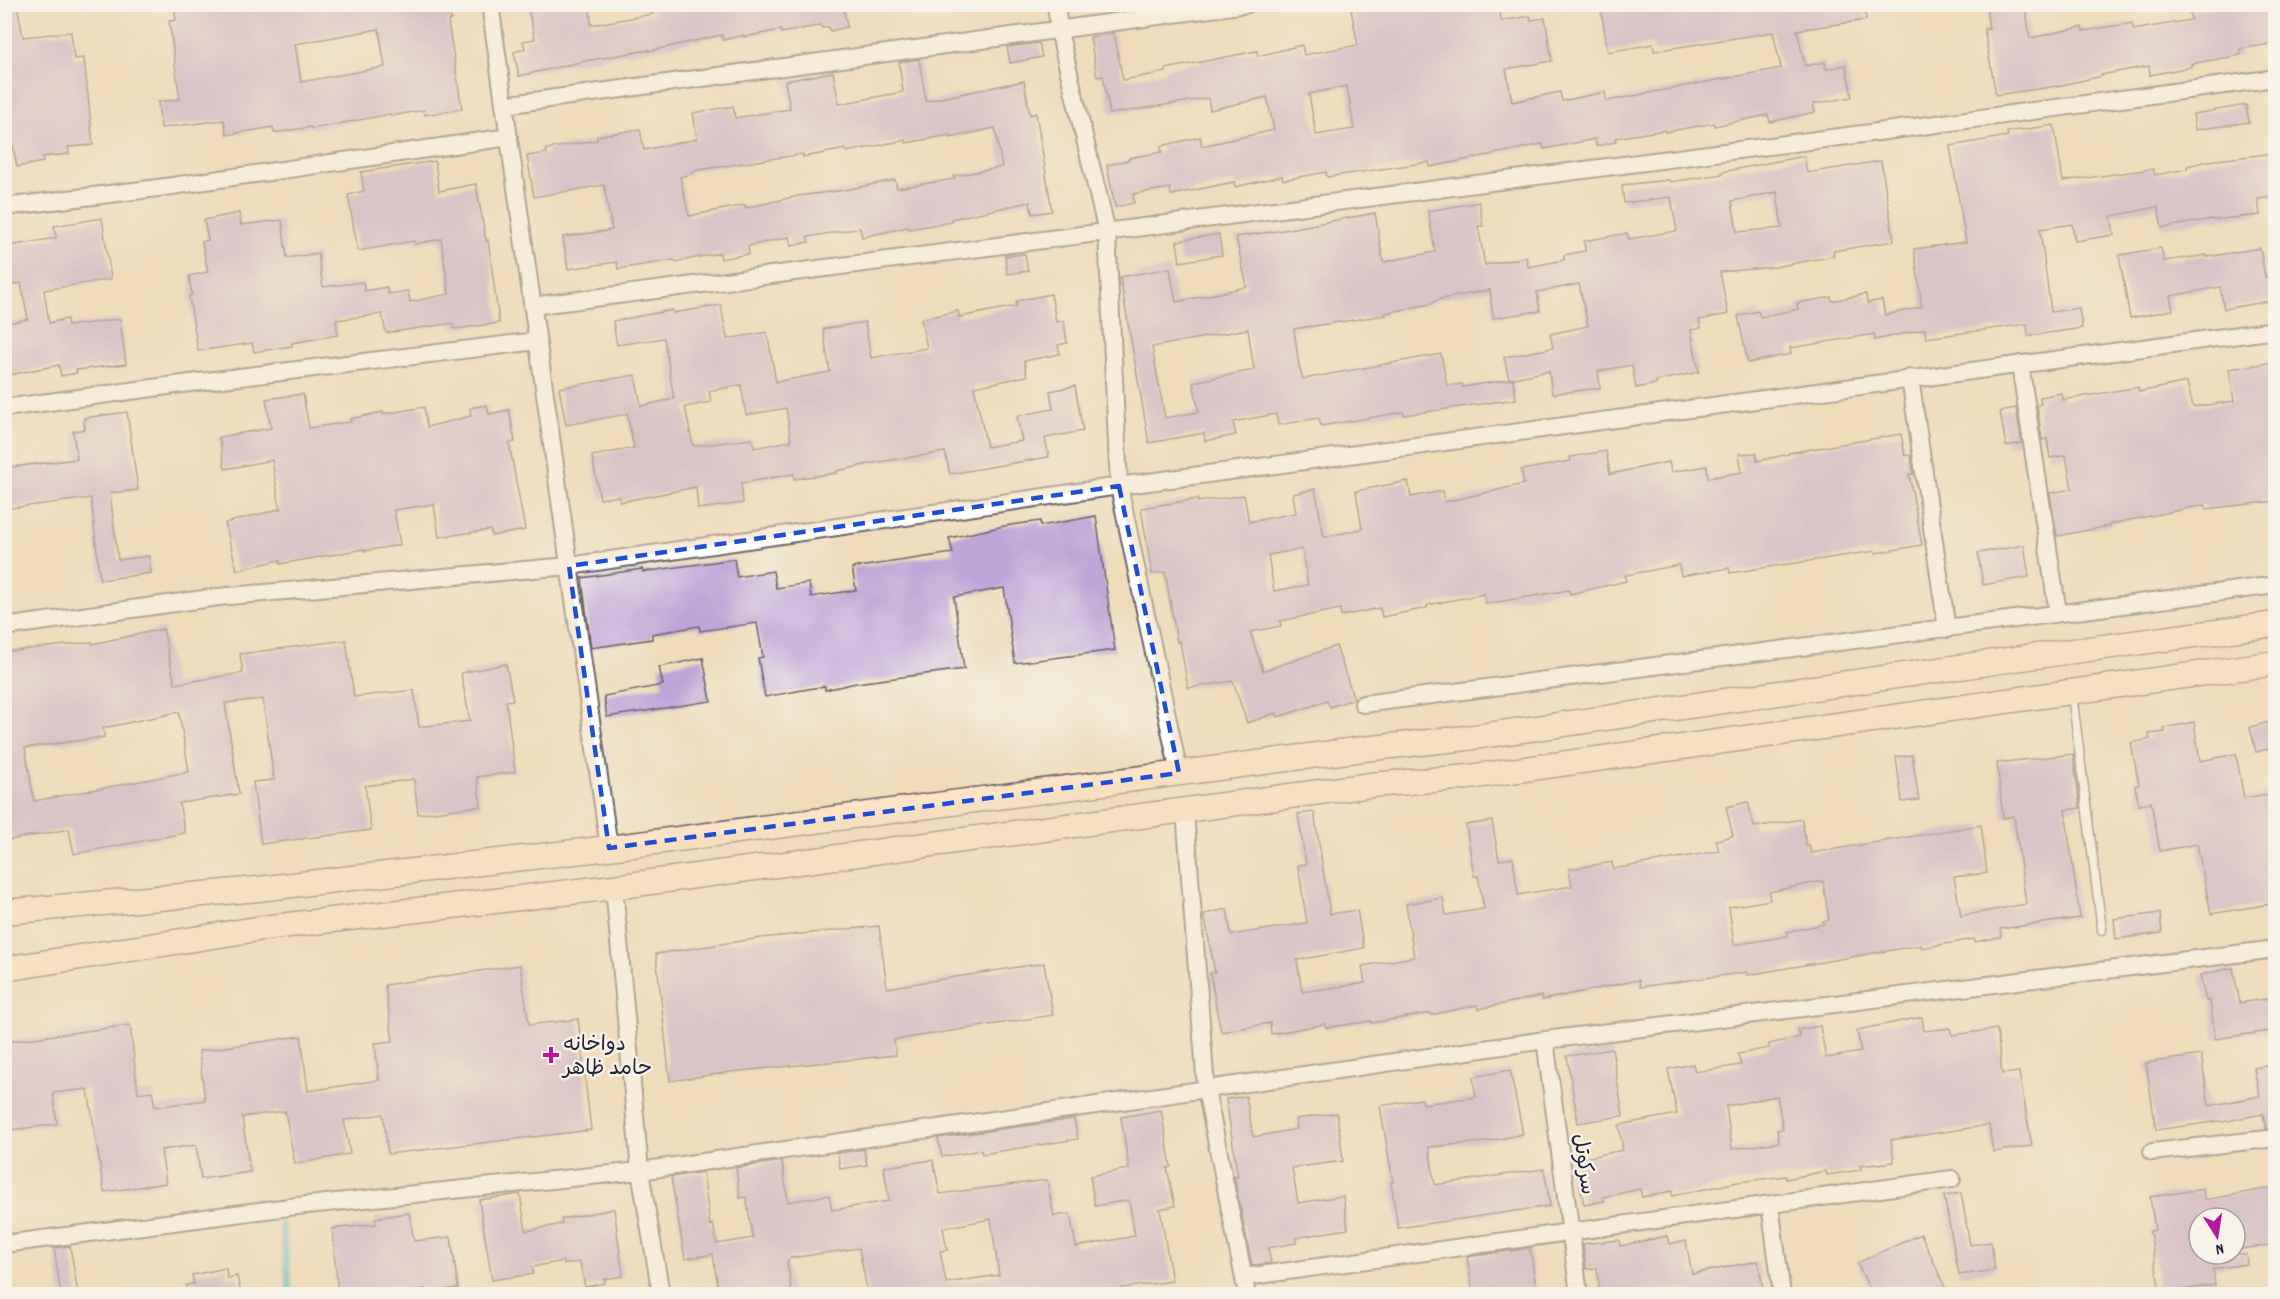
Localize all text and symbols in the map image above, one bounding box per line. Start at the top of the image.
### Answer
place label: دواخانه حامد ظاهر [561,1031,651,1085]
marker: دواخانه حامد ظاهر [544,1048,558,1062]
street label: سرکوتل [1563,1132,1601,1197]
north arrow [2187,1206,2247,1266]
text: N [2213,1236,2226,1260]

